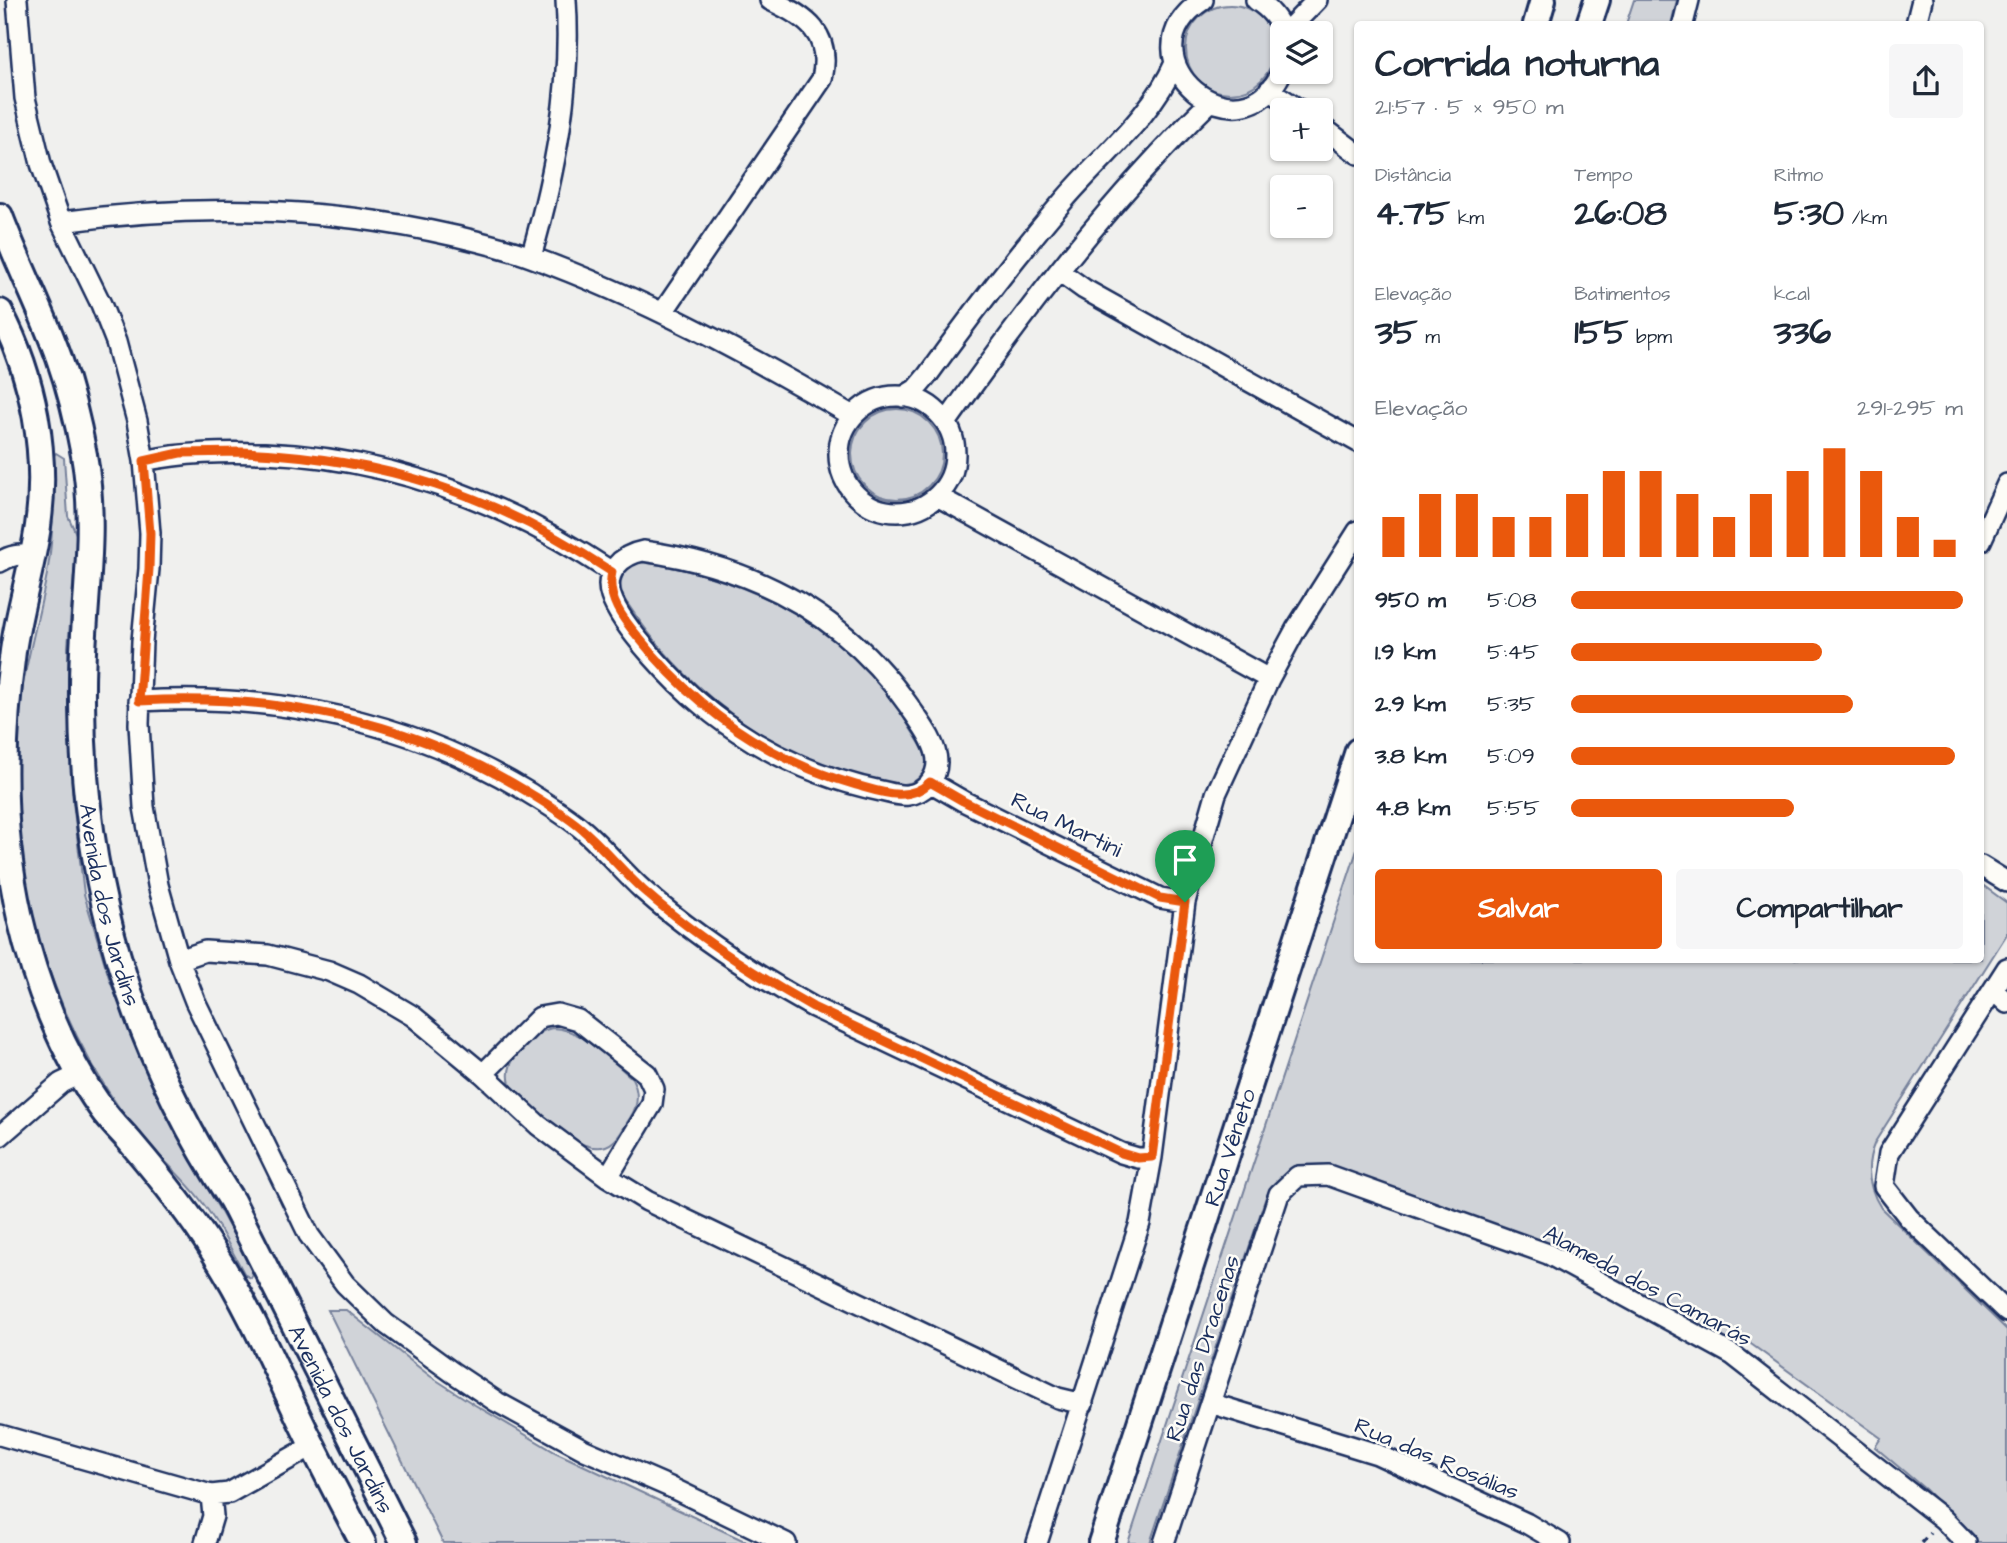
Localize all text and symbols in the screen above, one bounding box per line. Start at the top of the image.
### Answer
map controls [1270,21,1333,238]
button: layers [1270,21,1333,84]
text: Corrida noturna [1375,39,1659,91]
button: share [1889,44,1963,118]
text: 21:57 · 5 × 950 m [1375,91,1564,123]
button: + [1270,98,1333,161]
text: Distância [1375,162,1451,189]
text: Tempo [1574,162,1633,189]
text: Ritmo [1774,162,1823,189]
button: − [1270,175,1333,238]
text: 4.75 [1375,189,1450,238]
text: 26:08 [1574,189,1667,238]
text: 5:30 [1774,189,1844,238]
text: km [1450,205,1484,232]
text: /km [1844,205,1887,232]
text: Elevação [1375,281,1451,308]
text: Batimentos [1574,281,1671,308]
text: kcal [1774,281,1810,308]
text: 35 [1375,308,1418,357]
text: 155 [1574,308,1628,357]
text: 336 [1774,308,1831,357]
text: m [1418,324,1440,351]
text: bpm [1628,324,1672,351]
text: Elevação [1375,392,1468,424]
text: 291–295 m [1857,392,1963,424]
text: 950 m [1375,584,1446,616]
text: 5:08 [1487,584,1537,616]
text: 1.9 km [1375,636,1436,668]
text: 5:45 [1487,636,1539,668]
text: 2.9 km [1375,688,1446,720]
text: 5:35 [1487,688,1535,720]
text: 3.8 km [1375,740,1446,772]
text: 5:09 [1487,740,1535,772]
street label: Rua Martini [1006,784,1128,866]
text: 4.8 km [1375,792,1450,824]
text: 5:55 [1487,792,1540,824]
street label: Avenida dos Jardins [71,802,148,1011]
pin [1155,830,1215,902]
icon: arrive [1166,841,1204,879]
button: Salvar [1375,869,1662,949]
button: Compartilhar [1676,869,1963,949]
street label: Rua Vêneto [1196,1085,1264,1211]
street label: Alameda dos Camarás [1538,1217,1758,1354]
street label: Rua das Dracenas [1158,1251,1248,1446]
street label: Avenida dos Jardins [280,1319,402,1519]
street label: Rua das Rosálias [1349,1410,1524,1508]

